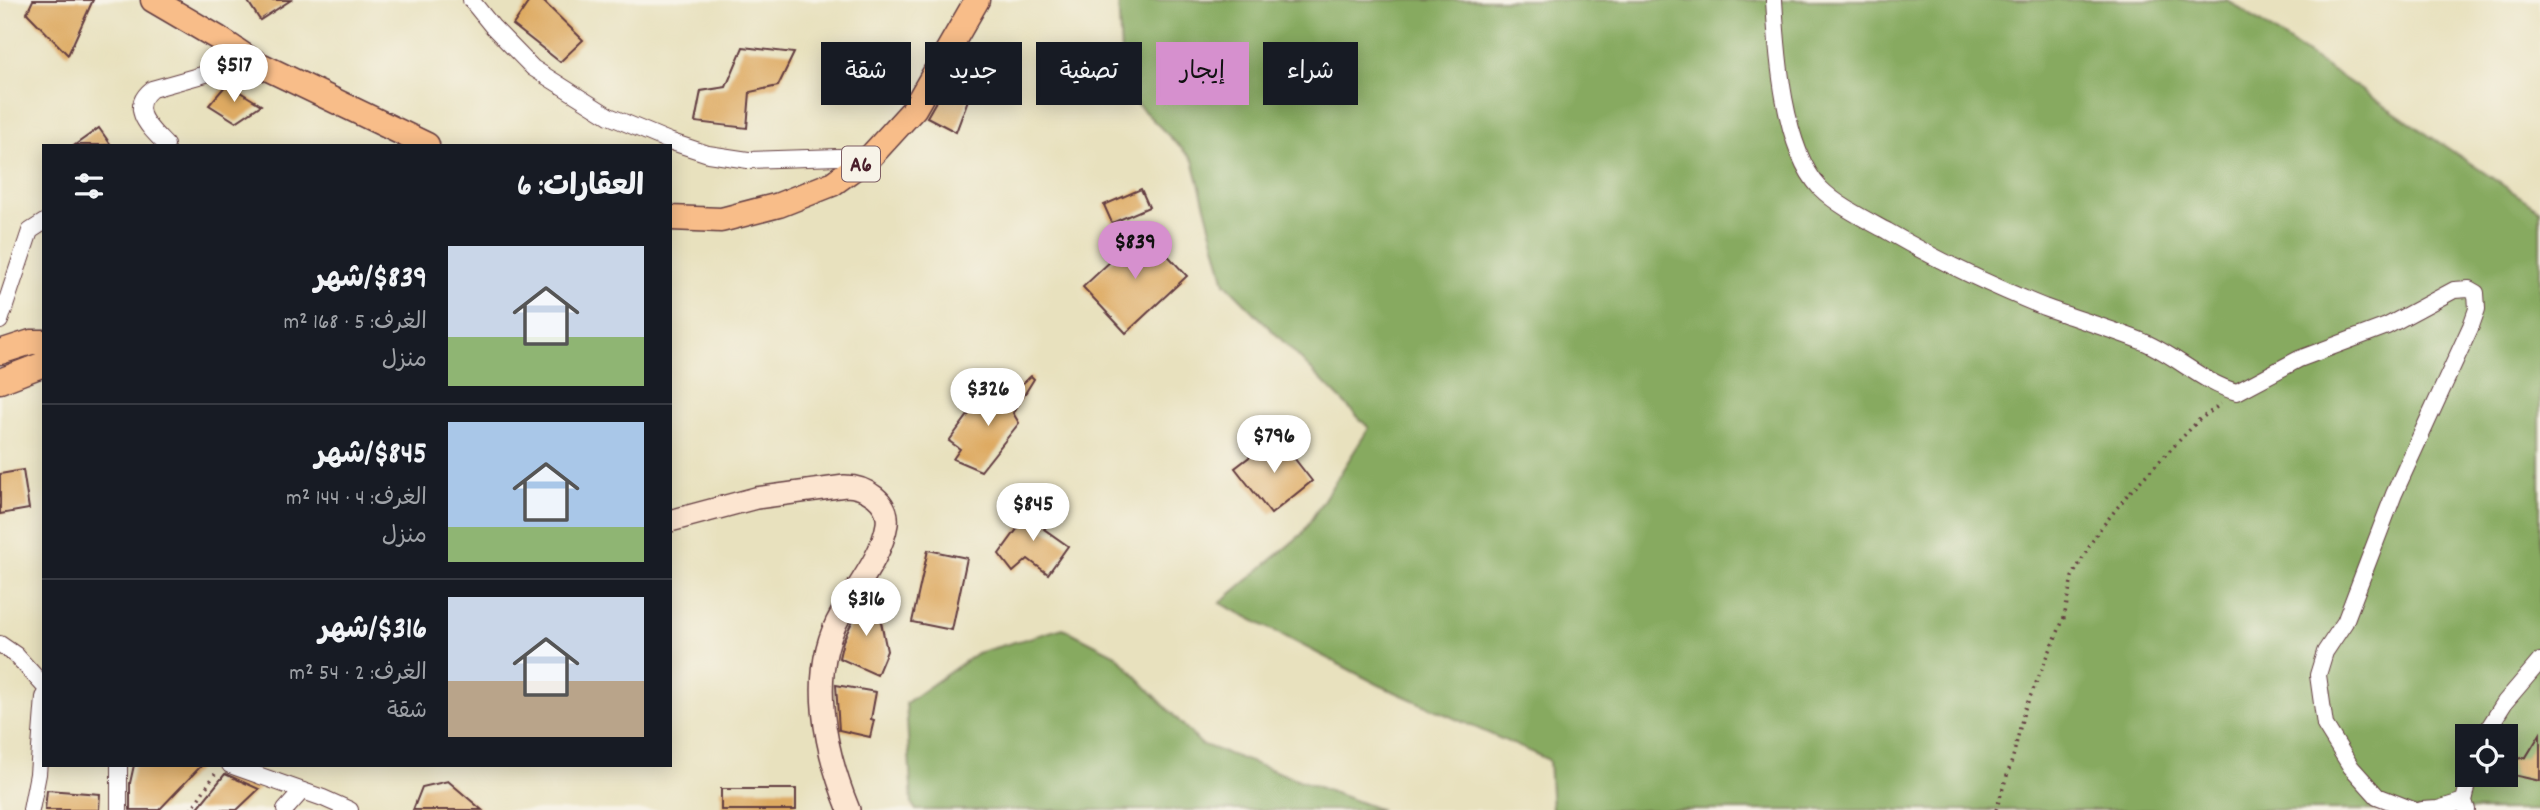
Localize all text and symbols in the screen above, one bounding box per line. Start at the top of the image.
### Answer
chip: شقة [821,42,911,105]
chip: جديد [925,42,1022,105]
chip: تصفية [1036,42,1142,105]
chip: إيجار [1156,42,1249,105]
chip: شراء [1263,42,1358,105]
pin: $517 [193,44,275,104]
text: $517 [216,50,252,83]
road number: A6 [842,146,880,182]
icon: filters [70,167,108,205]
text: العقارات: 6 [517,167,644,210]
pin: $839 [1094,222,1176,281]
text: $839 [1114,227,1156,260]
text: $839/شهر [314,259,427,302]
icon: home [504,274,588,358]
text: الغرف: 5 · 168 m² [283,307,427,340]
text: منزل [382,345,427,378]
pin: $326 [947,368,1029,428]
text: $326 [966,374,1010,407]
pin: $796 [1233,416,1315,475]
text: $796 [1253,421,1295,454]
text: $845/شهر [315,435,427,478]
icon: home [504,450,588,534]
text: الغرف: 4 · 144 m² [286,483,427,516]
pin: $845 [992,484,1074,543]
text: $845 [1012,489,1054,522]
text: منزل [382,521,427,554]
pin: $316 [825,578,907,638]
text: $316 [847,584,885,617]
text: $316/شهر [319,610,427,653]
icon: home [504,625,588,709]
text: الغرف: 2 · 54 m² [289,658,427,691]
text: شقة [387,696,427,729]
map controls [2455,724,2518,787]
button: locate [2455,724,2518,787]

